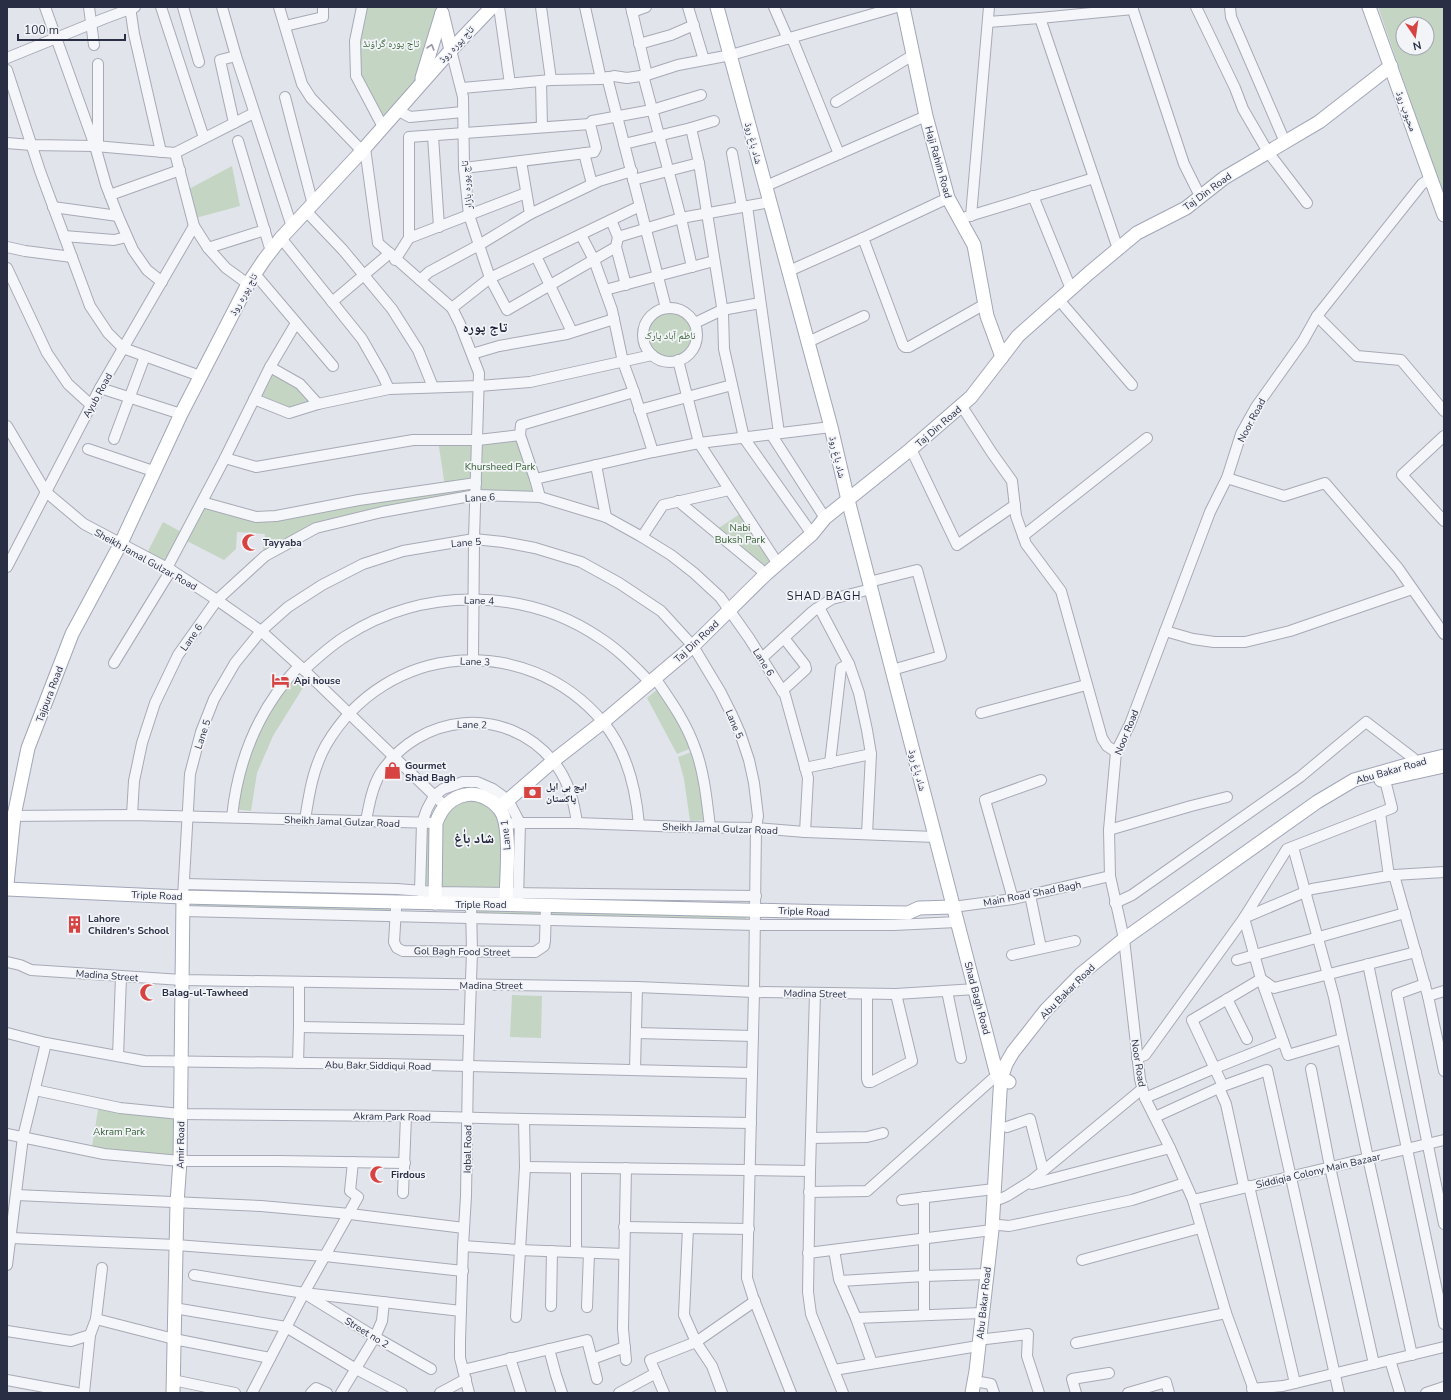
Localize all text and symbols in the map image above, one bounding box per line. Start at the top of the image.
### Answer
scale bar [18,16,125,42]
north arrow [1395,16,1435,56]
text: 100 m [24,22,59,38]
street label: تاج پورہ روڈ [436,23,478,66]
park label: تاج پورہ گراؤنڈ [363,37,419,51]
text: N [1411,37,1423,53]
one-way arrow [426,44,435,51]
street label: محبوب روڈ [1392,89,1420,134]
street label: شاد باغ روڈ [741,121,765,166]
street label: Haji Rahim Road [921,125,955,200]
street label: تاج پورہ بازار [458,160,476,211]
street label: Taj Din Road [1181,169,1235,214]
street label: تاج پورہ روڈ [227,271,261,318]
district label: تاج پورہ [463,318,508,337]
park label: ناظم آباد پارک [644,329,696,343]
street label: Ayub Road [80,370,116,421]
street label: Noor Road [1234,396,1269,445]
street label: Taj Din Road [913,403,965,451]
street label: شاد باغ روڈ [825,435,849,480]
park label: Khursheed Park [465,460,536,474]
street label: Lane 6 [465,490,496,506]
park label: Nabi Buksh Park [715,521,766,547]
street label: Sheikh Jamal Gulzar Road [91,526,200,594]
mosque icon: Tayyaba [240,532,260,552]
street label: Lane 5 [450,535,482,551]
place label: Tayyaba [263,536,302,550]
district label: SHAD BAGH [787,589,861,604]
street label: Lane 4 [464,593,494,609]
street label: Taj Din Road [671,617,722,666]
street label: Lane 6 [177,621,206,654]
street label: Lane 6 [749,646,777,679]
street label: Lane 3 [460,654,490,670]
street label: Tajpura Road [33,664,67,724]
hotel icon: Api house [271,670,291,690]
place label: Api house [294,674,341,688]
street label: Noor Road [1111,707,1142,757]
street label: Lane 5 [722,708,746,741]
street label: Lane 5 [192,718,214,751]
street label: Lane 2 [457,718,487,732]
street label: شاد باغ روڈ [905,748,929,793]
street label: Abu Bakar Road [1354,754,1428,788]
place label: Gourmet Shad Bagh [405,759,456,785]
shop icon: Gourmet Shad Bagh [382,761,402,781]
place label: ایچ بی ایل پاکستان [546,780,587,806]
bank icon: ایچ بی ایل پاکستان [523,782,543,802]
street label: Sheikh Jamal Gulzar Road [284,813,400,831]
street label: Lane 1 [497,819,515,851]
street label: Sheikh Jamal Gulzar Road [662,820,778,838]
district label: شاد باٰغ [454,828,494,848]
street label: Main Road Shad Bagh [982,878,1082,910]
street label: Triple Road [131,888,183,904]
street label: Triple Road [455,898,507,912]
street label: Triple Road [778,904,830,920]
place label: Lahore Children's School [88,912,170,938]
building icon: Lahore Children's School [65,914,85,934]
street label: Gol Bagh Food Street [414,944,511,960]
street label: Shad Bagh Road [961,960,994,1036]
street label: Abu Bakar Road [1037,961,1099,1022]
street label: Madina Street [75,967,139,985]
street label: Madina Street [460,979,523,993]
mosque icon: Balag-ul-Tawheed [139,982,159,1002]
place label: Balag-ul-Tawheed [162,986,248,1000]
street label: Madina Street [783,986,847,1002]
street label: Noor Road [1127,1038,1149,1088]
street label: Abu Bakr Siddiqui Road [325,1058,432,1074]
street label: Akram Park Road [353,1109,431,1125]
street label: Amir Road [174,1121,188,1169]
park label: Akram Park [93,1125,146,1139]
street label: Iqbal Road [461,1125,475,1173]
street label: Siddiqia Colony Main Bazaar [1255,1150,1382,1192]
mosque icon: Firdous [368,1164,388,1184]
place label: Firdous [391,1168,426,1182]
street label: Abu Bakar Road [973,1266,995,1340]
street label: Street no 2 [342,1314,391,1352]

